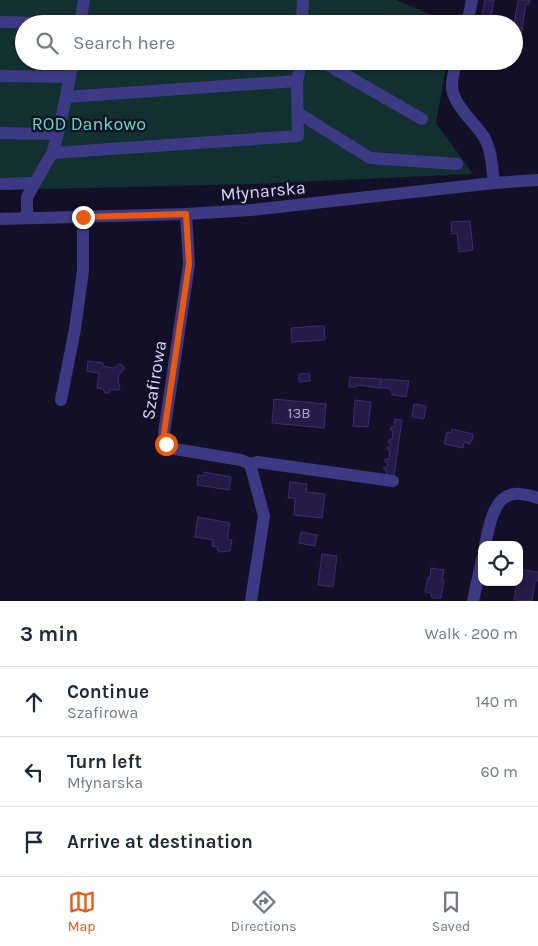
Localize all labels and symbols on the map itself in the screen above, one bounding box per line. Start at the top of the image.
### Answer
park label: ROD Dankowo [32,113,146,135]
street label: Młynarska [219,176,307,206]
route end [72,206,95,229]
street label: Szafirowa [137,339,171,421]
house number: 13B [287,404,311,422]
route start [155,433,178,456]

